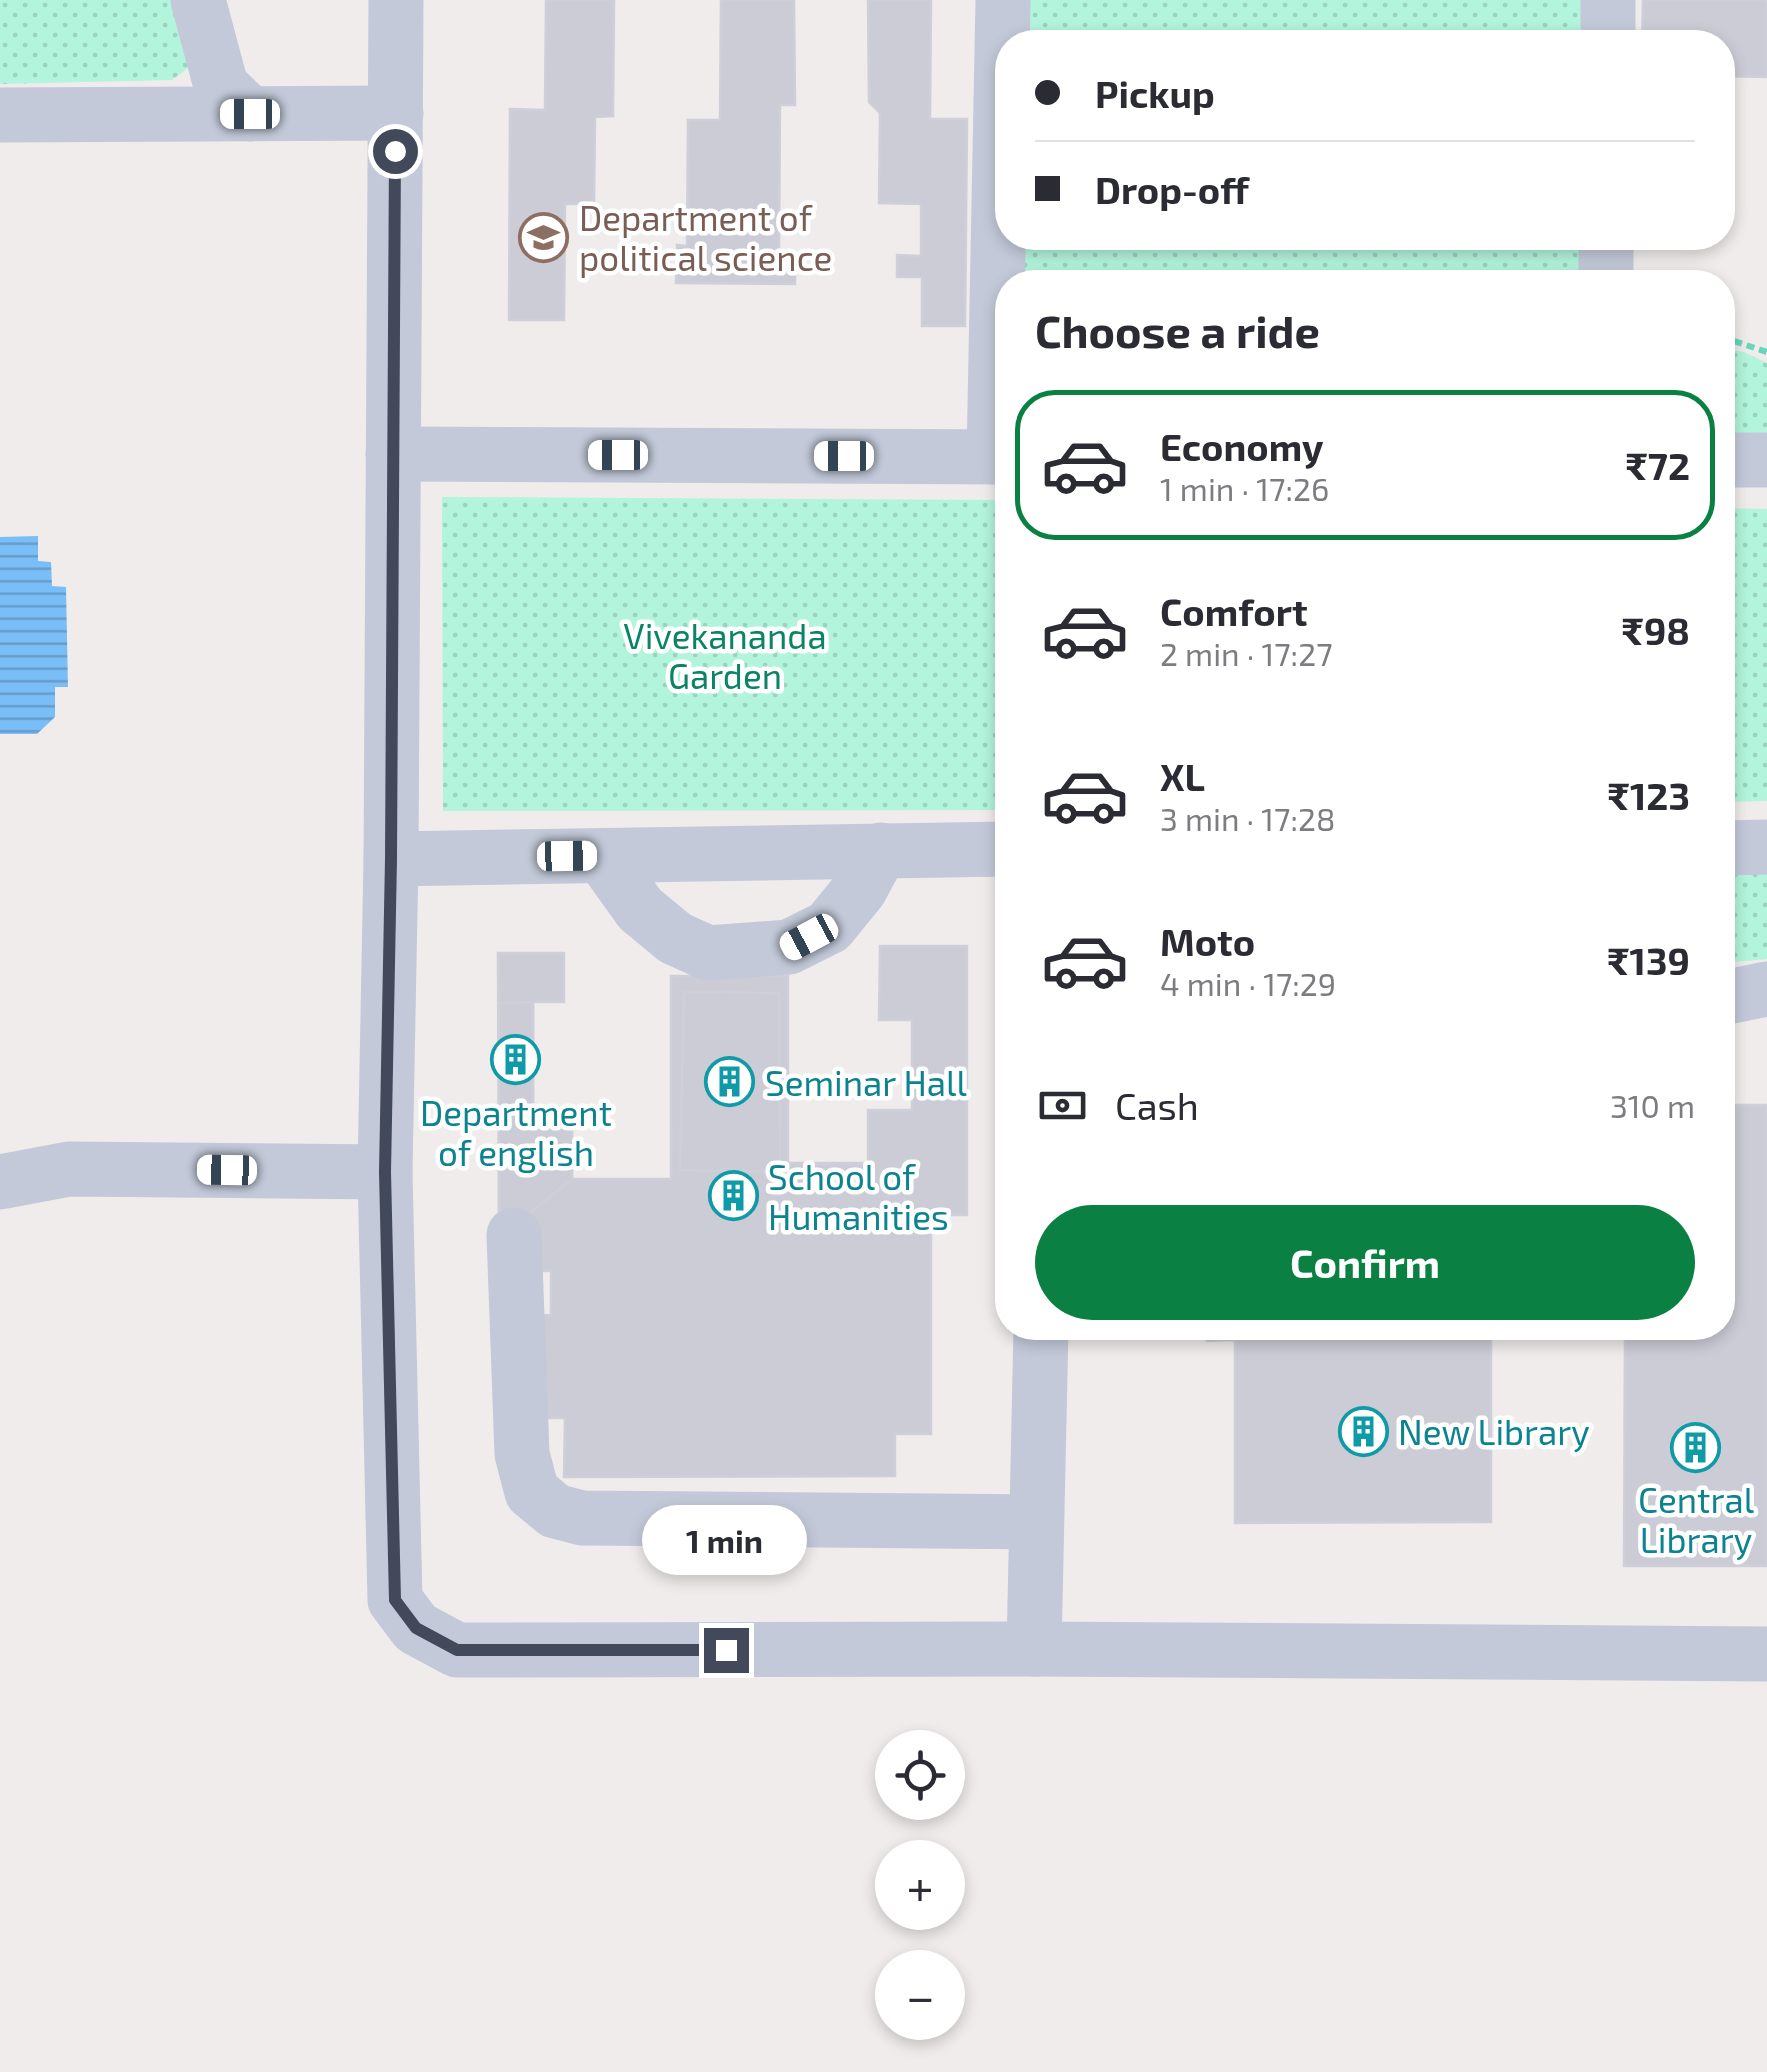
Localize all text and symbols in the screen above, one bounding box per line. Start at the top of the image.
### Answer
text: Pickup [1095,70,1215,116]
car [220,99,280,129]
route start [373,129,418,174]
text: Drop-off [1095,166,1249,212]
place label: Department of political science [579,196,832,278]
school or university icon: Department of political science [518,211,570,263]
text: Choose a ride [1035,303,1320,357]
icon: car [1040,420,1130,510]
text: Economy [1160,423,1324,469]
car [588,440,648,470]
car [814,441,874,471]
text: ₹72 [1625,442,1690,488]
text: 1 min · 17:26 [1160,469,1329,507]
icon: car [1040,585,1130,675]
text: Comfort [1160,588,1308,634]
text: ₹98 [1621,607,1690,653]
park label: Vivekananda Garden [623,614,827,696]
text: 2 min · 17:27 [1160,634,1333,672]
icon: car [1040,750,1130,840]
text: XL [1160,753,1205,799]
text: ₹123 [1608,772,1690,818]
text: 3 min · 17:28 [1160,799,1335,837]
car [537,840,597,872]
car [775,910,843,964]
icon: car [1040,915,1130,1005]
text: Moto [1160,918,1255,964]
text: ₹139 [1607,937,1690,983]
text: 4 min · 17:29 [1160,964,1336,1002]
building icon: Department of english [490,1034,542,1086]
building icon: Seminar Hall [704,1056,756,1108]
place label: Seminar Hall [765,1061,967,1103]
icon: cash [1035,1078,1090,1133]
text: Cash [1115,1082,1199,1128]
text: 310 m [1610,1086,1695,1124]
place label: Department of english [420,1091,612,1173]
car [197,1154,257,1186]
place label: School of Humanities [768,1155,949,1237]
building icon: School of Humanities [707,1170,759,1222]
button: Confirm [1035,1205,1695,1320]
building icon: New Library [1337,1405,1389,1457]
place label: New Library [1398,1410,1590,1452]
building icon: Central Library [1670,1421,1722,1473]
place label: Central Library [1638,1478,1755,1560]
callout: 1 min [644,1505,808,1575]
text: 1 min [686,1521,763,1559]
route end [704,1628,749,1673]
map controls [875,1730,965,2040]
button: locate [875,1730,965,1820]
button: + [875,1840,965,1930]
button: − [875,1950,965,2040]

